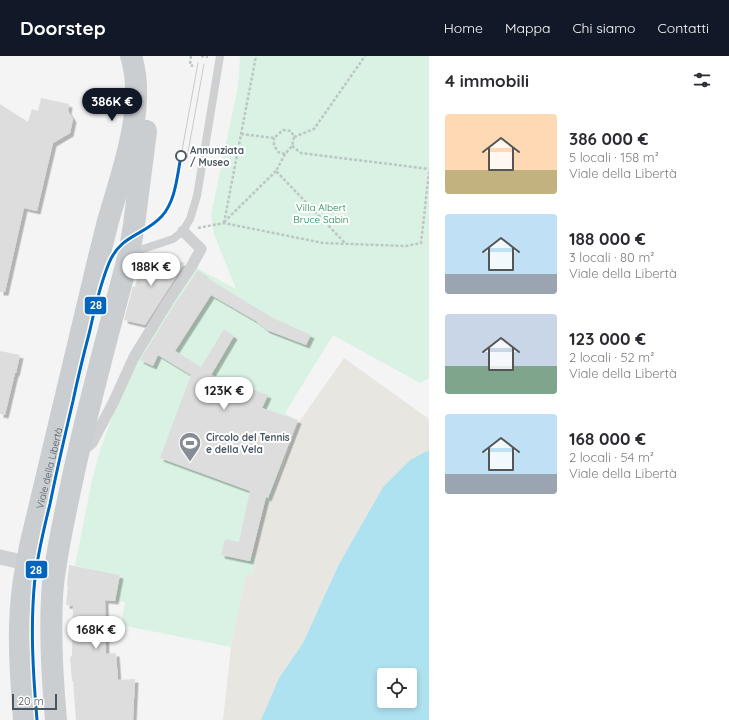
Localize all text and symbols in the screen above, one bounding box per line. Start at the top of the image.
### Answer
text: Doorstep [20,16,106,40]
text: Home [444,19,483,37]
text: Mappa [505,19,550,37]
text: Chi siamo [572,19,636,37]
text: Contatti [658,19,709,37]
icon: filters [691,69,713,91]
text: 4 immobili [445,70,529,91]
pin: 386K € [79,88,145,122]
text: 386K € [91,93,133,109]
text: 386 000 € [569,128,648,149]
icon: home [477,130,525,178]
place label: Annunziata / Museo [190,144,244,169]
text: 5 locali · 158 m² [569,149,659,165]
marker: Annunziata / Museo [175,150,187,162]
text: Viale della Libertà [569,165,677,181]
park label: Villa Albert Bruce Sabin [293,201,349,226]
text: 188 000 € [569,228,646,249]
icon: home [477,230,525,278]
text: 3 locali · 80 m² [569,249,654,265]
pin: 188K € [118,253,184,287]
text: 188K € [131,258,171,274]
text: Viale della Libertà [569,265,677,281]
line badge: 28 [84,296,107,315]
text: 28 [90,298,102,312]
text: 123 000 € [569,328,646,349]
icon: home [477,330,525,378]
text: 2 locali · 52 m² [569,349,654,365]
text: Viale della Libertà [569,365,677,381]
pin: 123K € [191,377,257,411]
text: 123K € [204,382,244,398]
street label: Viale della Libertà [33,426,65,510]
text: 168 000 € [569,428,646,449]
sports icon: Circolo del Tennis e della Vela [177,430,203,463]
icon: home [477,430,525,478]
place label: Circolo del Tennis e della Vela [206,431,290,456]
text: 2 locali · 54 m² [569,449,654,465]
text: Viale della Libertà [569,465,677,481]
line badge: 28 [25,560,48,579]
text: 28 [30,563,42,577]
pin: 168K € [63,616,129,650]
text: 168K € [76,621,116,637]
map controls [377,668,417,708]
button: locate [377,668,417,708]
scale bar [12,692,57,711]
text: 20 m [18,694,44,708]

